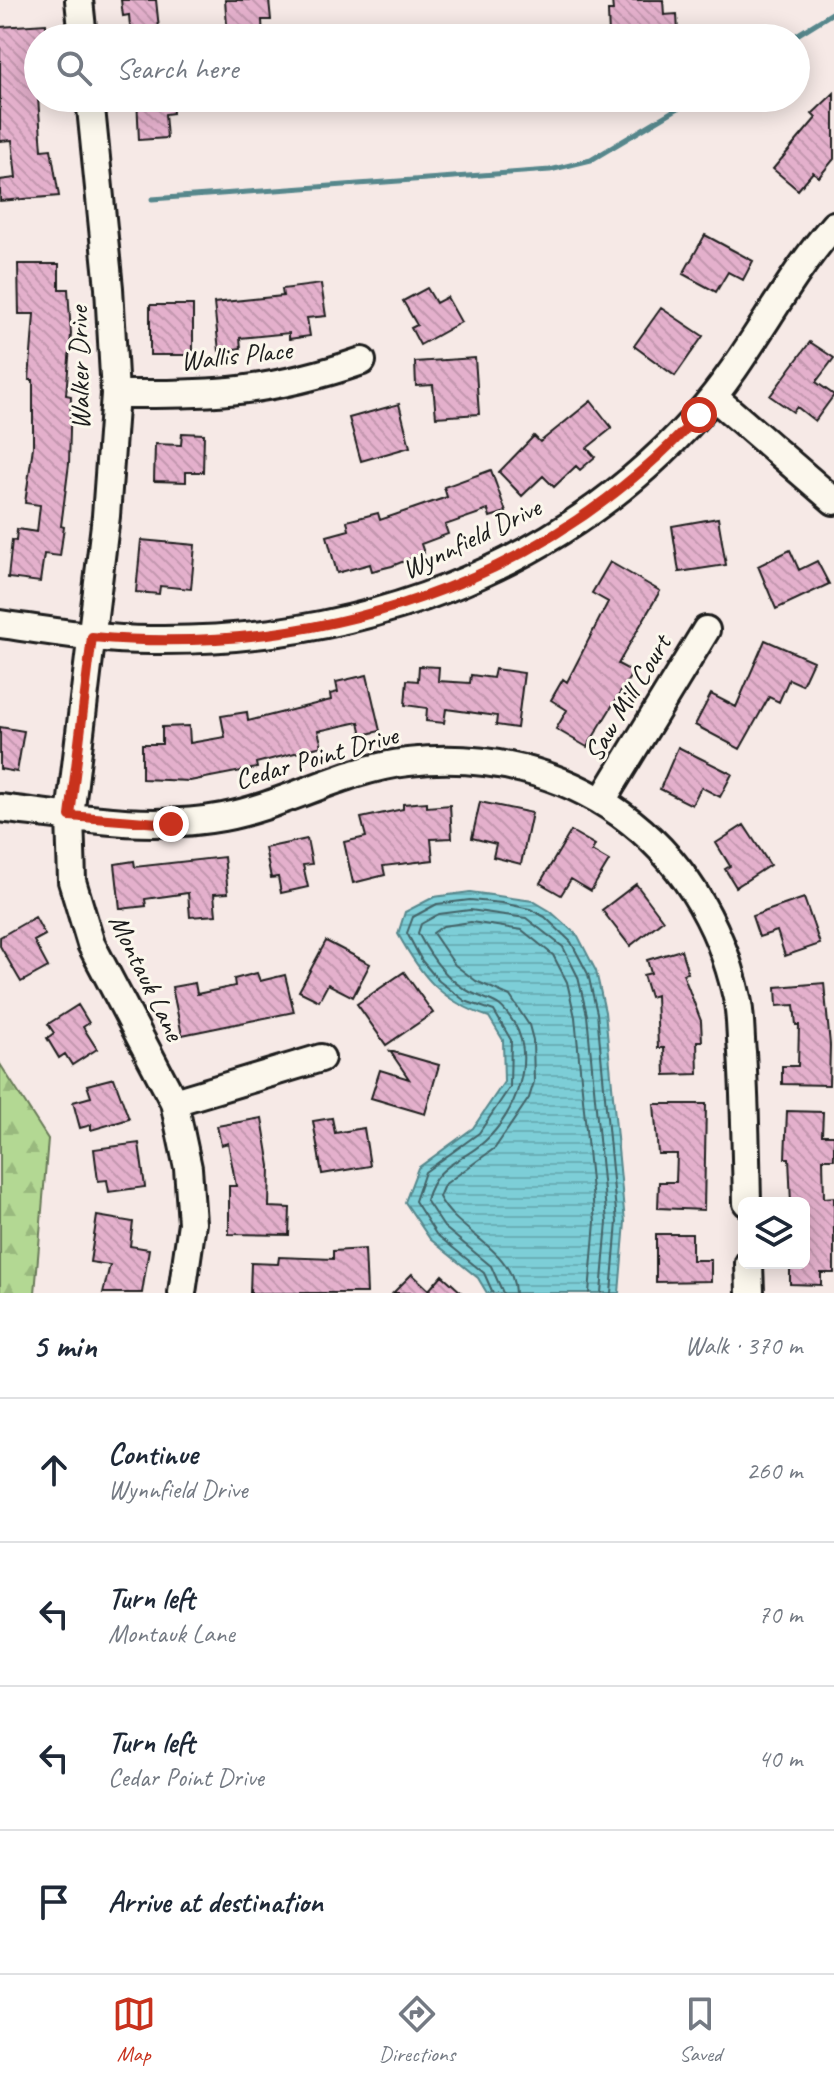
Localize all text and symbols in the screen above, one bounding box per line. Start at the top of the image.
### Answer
search box [24,24,810,112]
icon: search [52,46,96,90]
text: Search here [116,49,238,87]
street label: Walker Drive [60,304,98,430]
street label: Wallis Place [179,332,295,378]
route start [681,397,717,433]
street label: Wynnfield Drive [396,489,548,587]
street label: Saw Mill Court [576,626,680,768]
street label: Cedar Point Drive [231,717,403,797]
route end [153,806,189,842]
street label: Montauk Lane [101,908,193,1048]
map controls [738,1197,810,1269]
button: layers [738,1197,810,1269]
text: 5 min [32,1324,97,1367]
text: Walk · 370 m [685,1329,802,1362]
text: Continue [108,1435,198,1473]
icon: ahead [32,1448,76,1492]
text: 260 m [746,1454,802,1487]
text: Wynnfield Drive [108,1473,247,1506]
text: Turn left [108,1579,195,1617]
icon: left [32,1592,76,1636]
text: 70 m [758,1598,802,1631]
text: Montauk Lane [108,1617,235,1650]
text: Turn left [108,1723,195,1761]
icon: left [32,1736,76,1780]
text: 40 m [758,1742,802,1775]
text: Cedar Point Drive [108,1761,264,1794]
icon: arrive [32,1880,76,1924]
text: Arrive at destination [108,1883,323,1921]
tab: Map [112,1992,156,2068]
tab: Directions [379,1992,455,2068]
tab: Saved [678,1992,722,2068]

